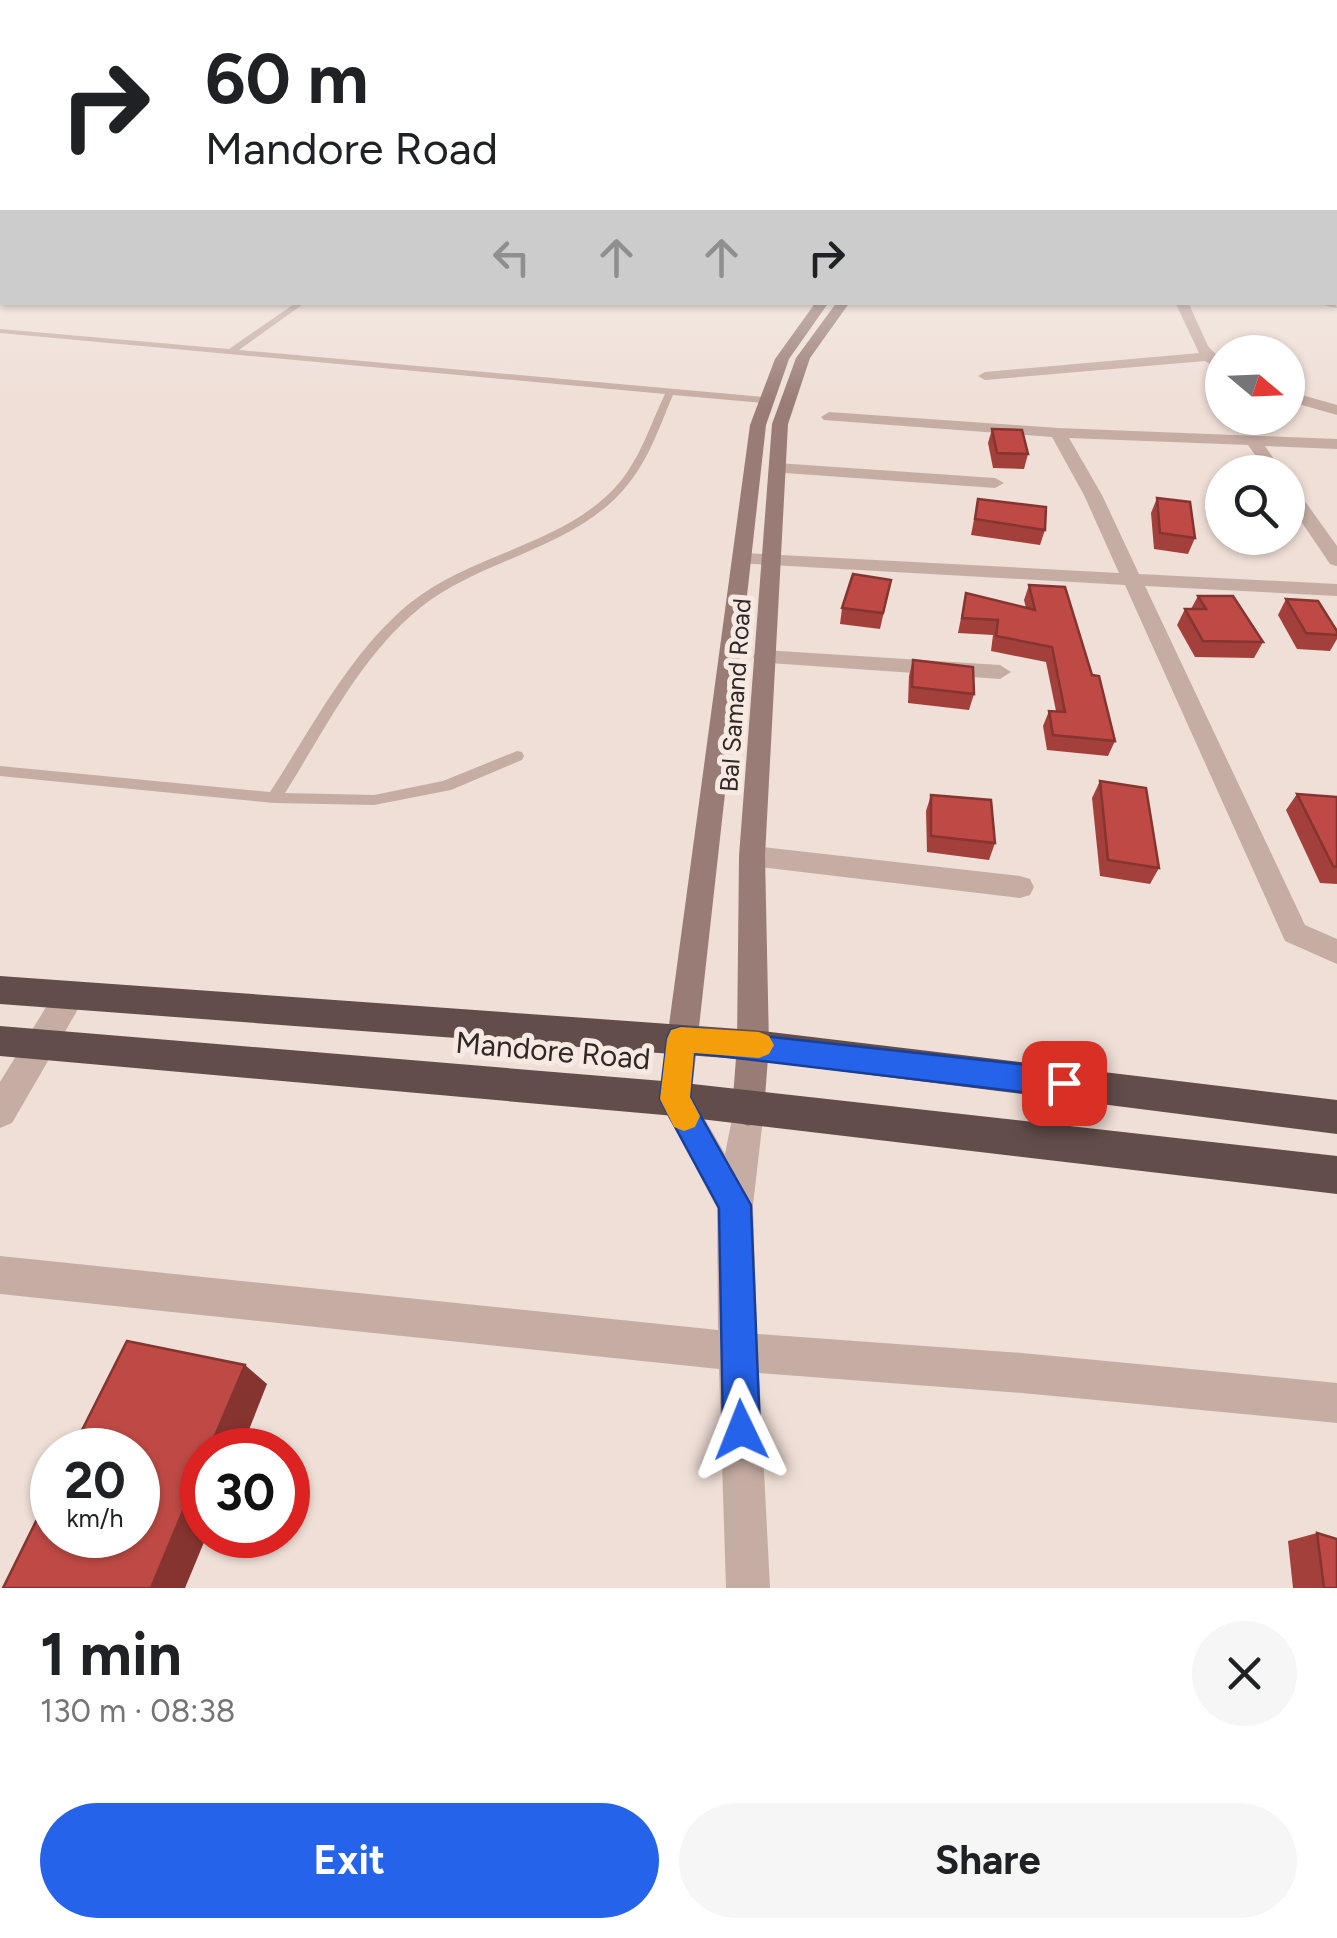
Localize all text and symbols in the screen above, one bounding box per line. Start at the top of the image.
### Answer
text: 60 m [205,36,369,121]
icon: right [40,40,170,170]
text: Mandore Road [205,121,498,175]
icon: left [484,230,539,285]
icon: ahead [589,230,644,285]
icon: ahead [694,230,749,285]
icon: right [799,230,854,285]
north arrow [1205,335,1305,435]
map controls [1205,335,1305,555]
button: search [1205,455,1305,555]
street label: Bal Samand Road [713,597,757,793]
street label: Mandore Road [454,1024,652,1077]
pin [1022,1041,1107,1126]
icon: arrive [1037,1056,1092,1111]
position arrow [689,1378,793,1482]
speed limit sign: 30 [180,1428,310,1558]
text: 20 [64,1450,126,1511]
text: km/h [66,1503,124,1533]
text: 1 min [40,1618,182,1690]
button: close [1192,1621,1297,1726]
text: 130 m · 08:38 [40,1692,236,1730]
button: Exit [40,1803,659,1918]
button: Share [679,1803,1297,1918]

